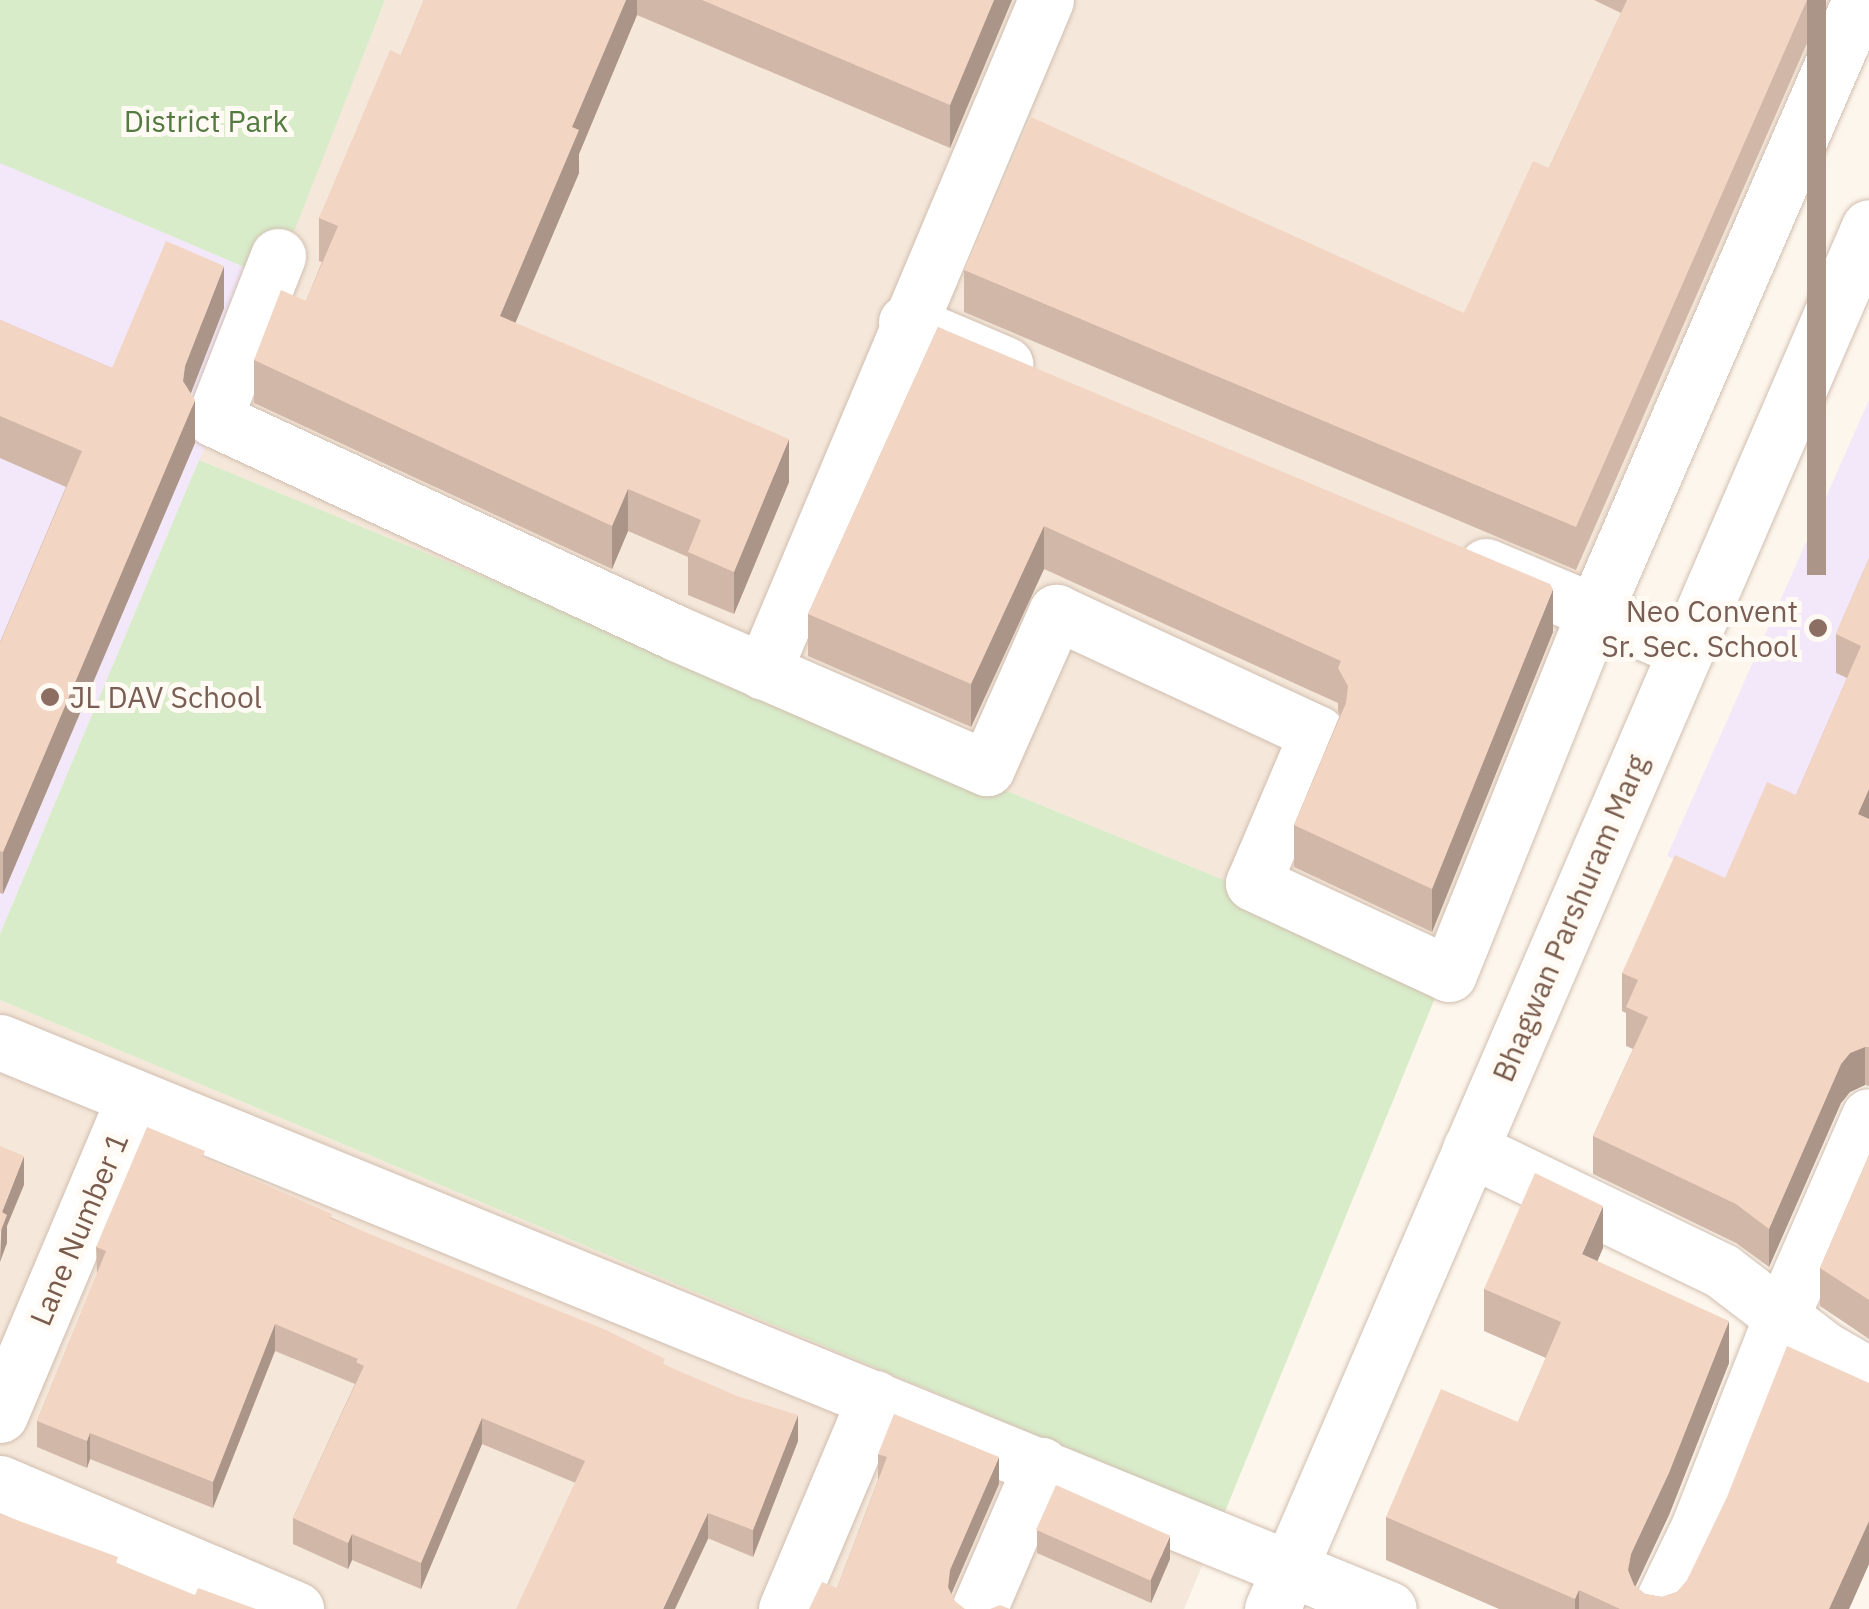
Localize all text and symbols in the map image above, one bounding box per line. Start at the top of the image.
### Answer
park label: District Park [124,103,288,139]
place label: Neo Convent Sr. Sec. School [1601,593,1798,664]
marker: Neo Convent Sr. Sec. School [1807,617,1829,639]
place label: JL DAV School [70,679,262,715]
marker: JL DAV School [39,686,61,708]
street label: Bhagwan Parshuram Marg [1485,749,1655,1087]
street label: Lane Number 1 [22,1127,136,1331]

